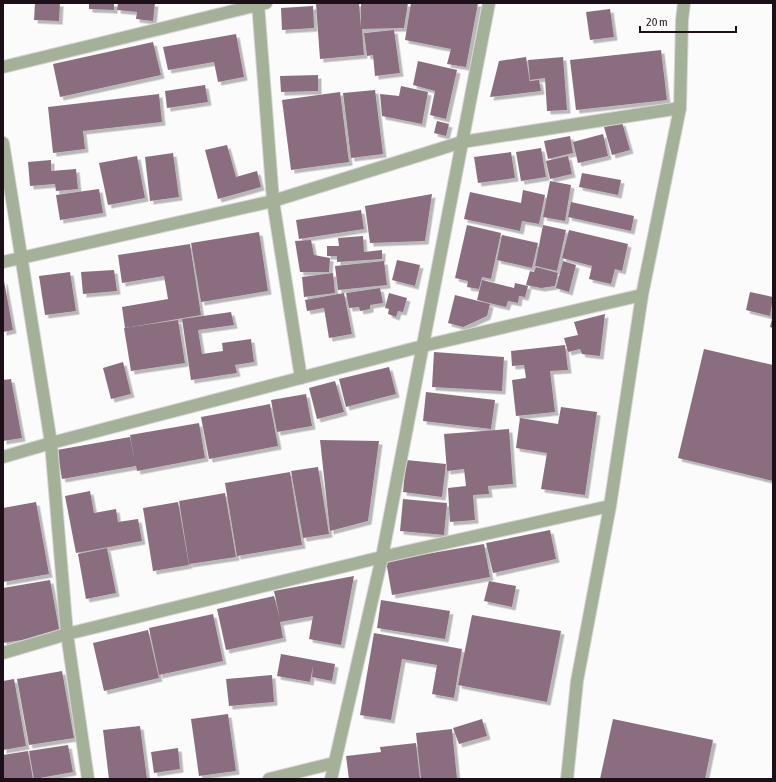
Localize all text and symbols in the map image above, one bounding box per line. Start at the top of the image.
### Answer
scale bar [640,8,736,34]
text: 20 m [646,15,668,29]

